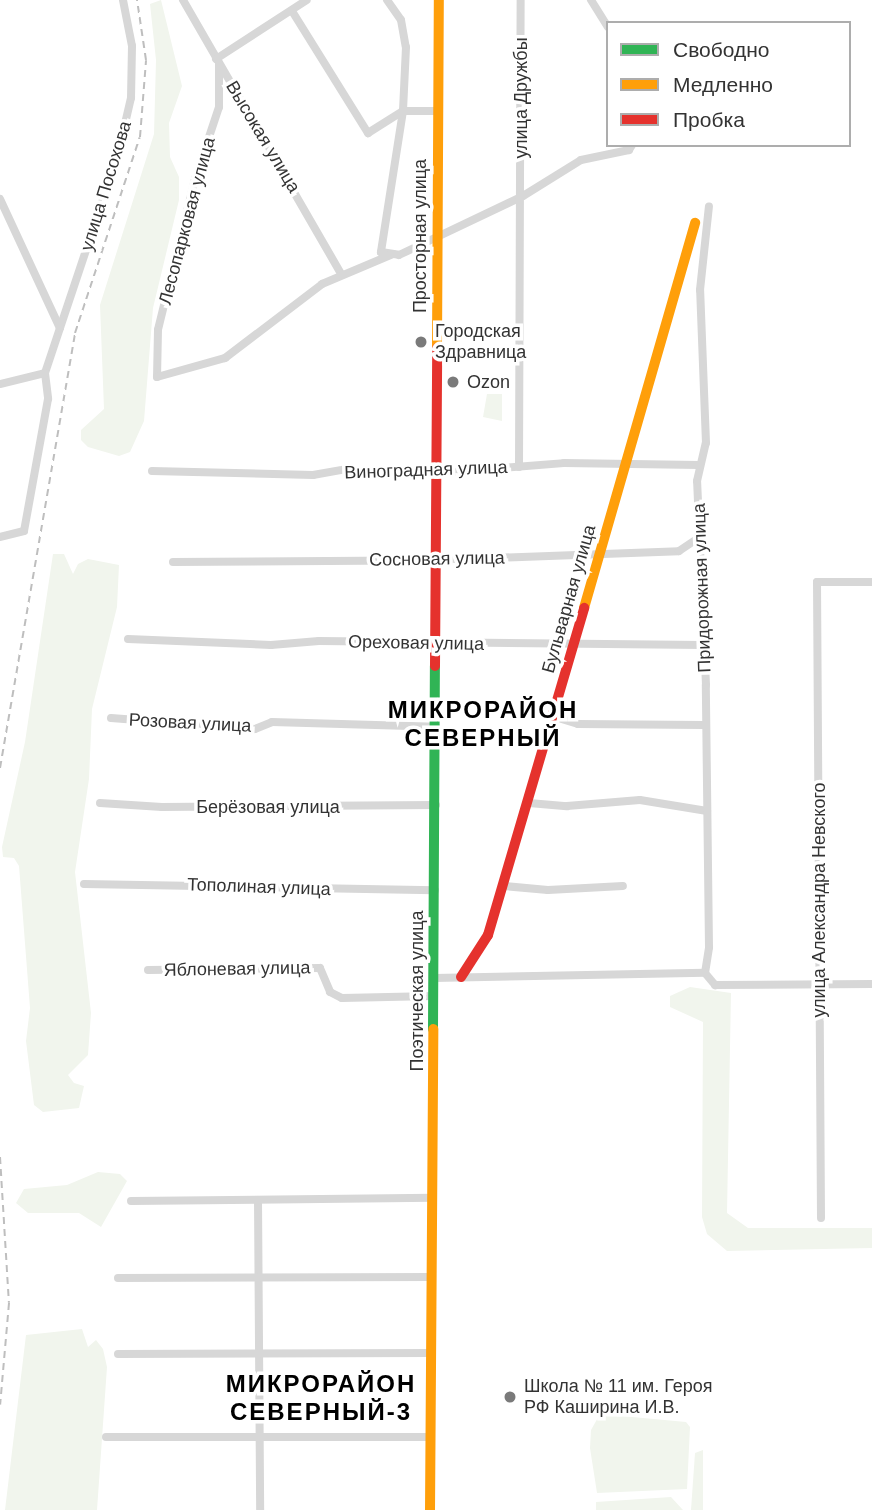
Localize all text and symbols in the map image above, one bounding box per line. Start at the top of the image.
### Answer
legend [606,21,851,147]
street label: улица Дружбы [510,37,532,159]
text: Свободно [673,38,770,61]
text: Медленно [673,73,773,96]
street label: Высокая улица [221,77,305,197]
text: Пробка [673,108,745,131]
street label: улица Посохова [76,118,136,254]
street label: Лесопарковая улица [154,135,220,307]
street label: Просторная улица [409,159,431,313]
place label: Городская Здравница [435,321,526,364]
marker: Городская Здравница [413,334,429,350]
place label: Ozon [467,371,510,393]
marker: Ozon [445,374,461,390]
street label: Виноградная улица [344,456,508,484]
street label: Придорожная улица [688,503,716,673]
street label: Бульварная улица [537,522,601,676]
street label: Сосновая улица [369,547,505,571]
street label: Ореховая улица [348,631,484,655]
district label: МИКРОРАЙОН СЕВЕРНЫЙ [389,696,577,752]
street label: Розовая улица [128,709,252,737]
street label: улица Александра Невского [808,782,830,1018]
street label: Берёзовая улица [196,796,340,818]
street label: Тополиная улица [187,874,331,900]
street label: Поэтическая улица [406,911,428,1071]
street label: Яблоневая улица [163,957,311,981]
district label: МИКРОРАЙОН СЕВЕРНЫЙ-3 [227,1370,415,1426]
place label: Школа № 11 им. Героя РФ Каширина И.В. [524,1376,712,1418]
marker: Школа № 11 им. Героя РФ Каширина И.В. [502,1389,518,1405]

